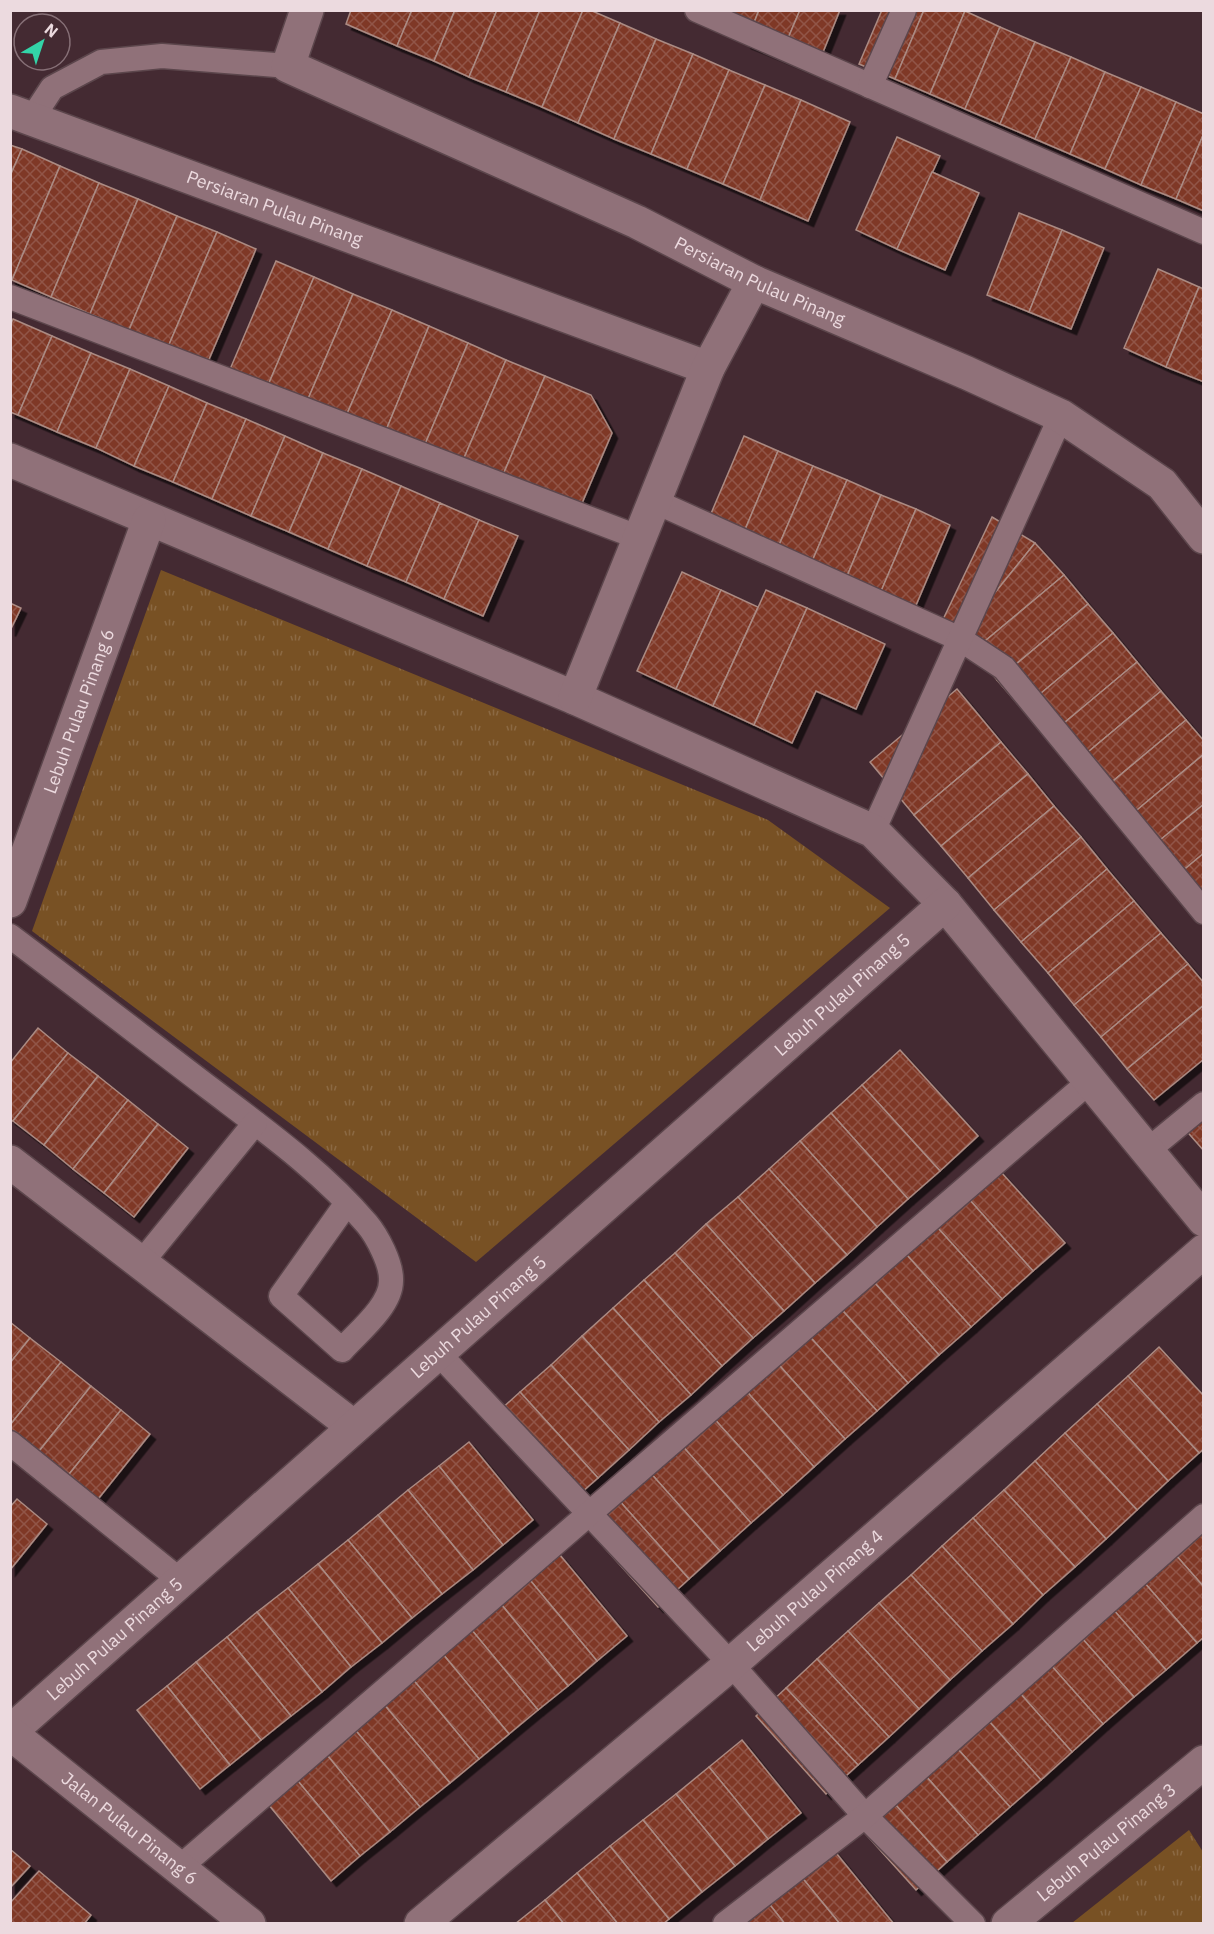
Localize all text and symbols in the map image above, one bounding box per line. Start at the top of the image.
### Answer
north arrow [12,12,72,72]
text: N [41,19,62,42]
street label: Persiaran Pulau Pinang [184,165,366,251]
street label: Persiaran Pulau Pinang [671,231,849,331]
street label: Lebuh Pulau Pinang 6 [38,625,119,797]
street label: Lebuh Pulau Pinang 5 [769,928,915,1061]
street label: Lebuh Pulau Pinang 5 [405,1250,551,1383]
street label: Lebuh Pulau Pinang 4 [741,1524,888,1656]
street label: Lebuh Pulau Pinang 5 [42,1572,187,1705]
street label: Jalan Pulau Pinang 6 [57,1767,203,1890]
street label: Lebuh Pulau Pinang 3 [1032,1778,1181,1906]

